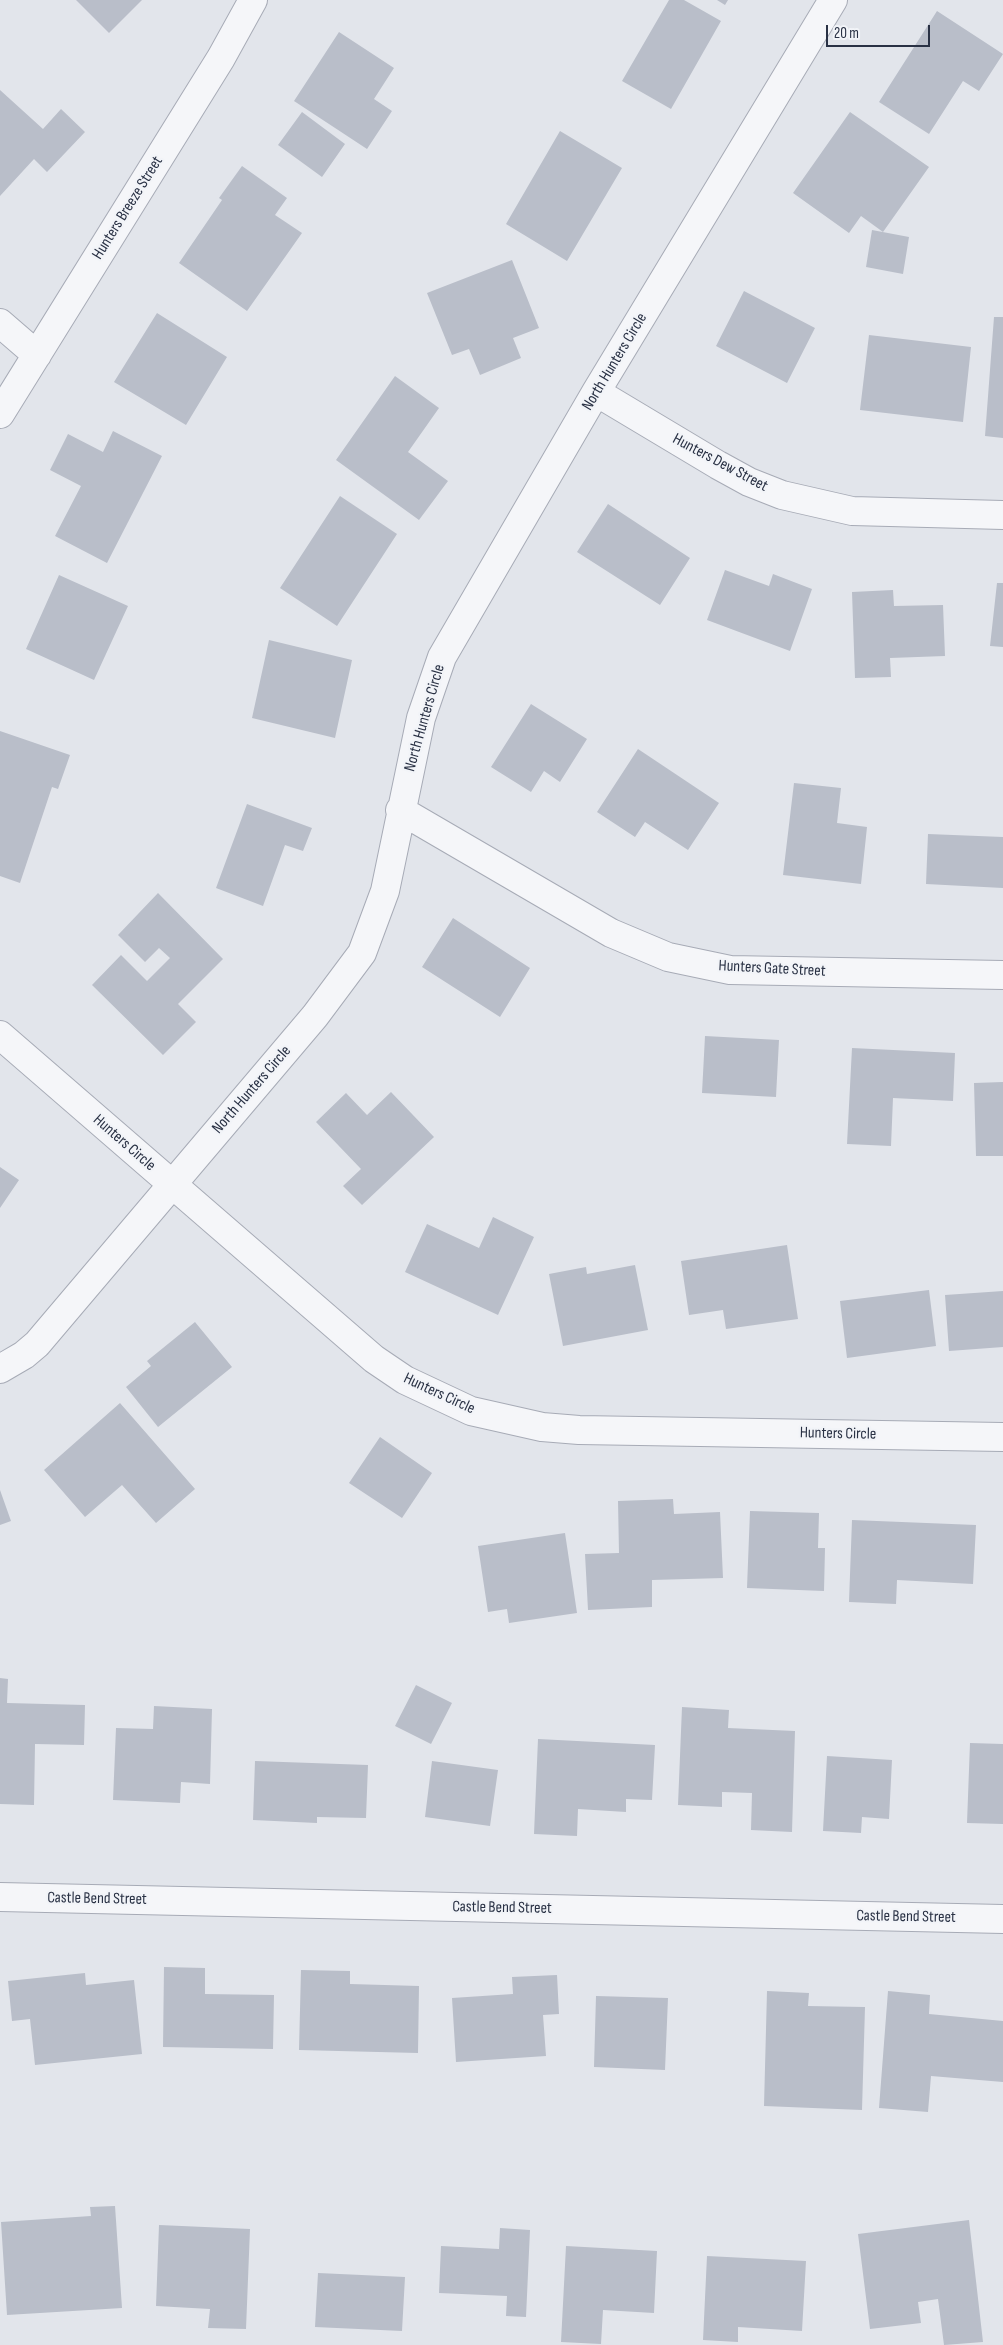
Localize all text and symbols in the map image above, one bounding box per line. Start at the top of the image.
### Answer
scale bar [828,15,932,47]
text: 20 m [834,24,859,43]
street label: Hunters Breeze Street [89,153,167,263]
street label: North Hunters Circle [578,310,652,414]
street label: Hunters Dew Street [669,430,771,496]
street label: North Hunters Circle [401,662,449,774]
street label: Hunters Gate Street [718,957,826,981]
street label: North Hunters Circle [209,1042,295,1138]
street label: Hunters Circle [89,1111,159,1175]
street label: Hunters Circle [400,1369,478,1419]
street label: Hunters Circle [800,1424,876,1444]
street label: Castle Bend Street [47,1889,147,1909]
street label: Castle Bend Street [452,1898,552,1918]
street label: Castle Bend Street [856,1907,956,1927]

